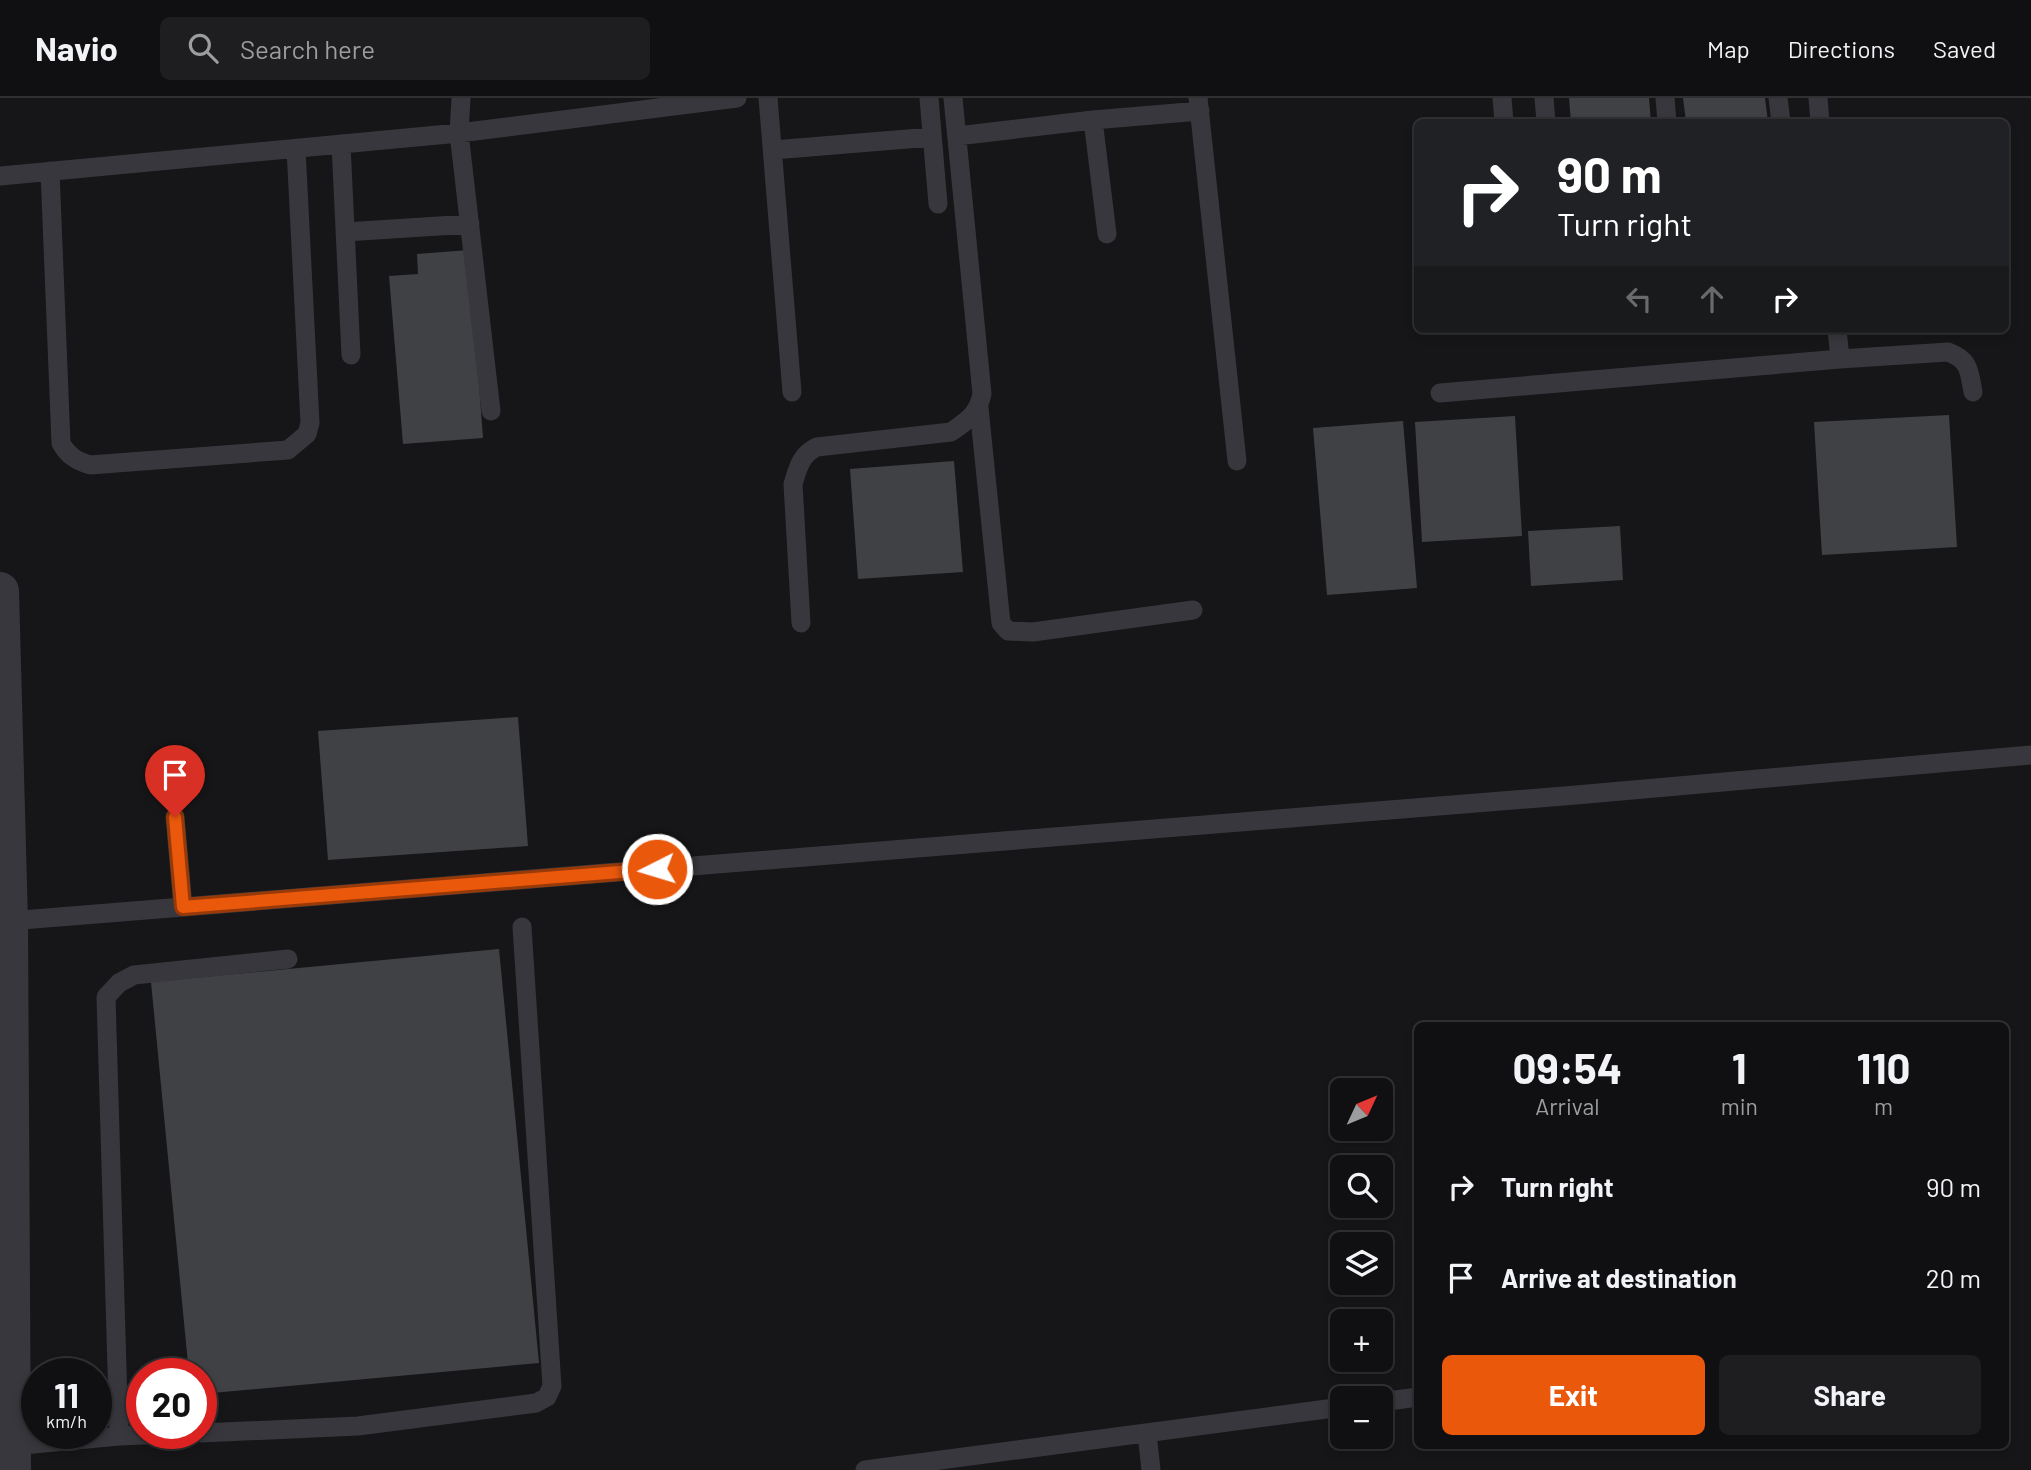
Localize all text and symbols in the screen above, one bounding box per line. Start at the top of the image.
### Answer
search box [160,17,650,80]
text: Navio [35,28,118,68]
icon: search [184,29,222,67]
text: Search here [240,33,375,64]
text: Map [1707,34,1750,63]
text: Directions [1788,34,1895,63]
text: Saved [1933,34,1996,63]
text: 90 m [1557,144,1662,203]
icon: right [1442,147,1533,238]
text: Turn right [1557,204,1692,242]
icon: left [1620,280,1658,318]
icon: ahead [1693,280,1731,318]
icon: right [1766,280,1804,318]
pin [145,745,205,817]
icon: arrive [156,756,194,794]
position arrow [620,832,694,906]
text: 09:54 [1513,1042,1622,1092]
text: 1 [1732,1042,1747,1092]
text: 110 [1856,1042,1910,1092]
north arrow [1330,1078,1393,1141]
map controls [1330,1078,1393,1449]
text: Arrival [1535,1092,1599,1120]
text: min [1721,1092,1758,1120]
text: m [1874,1092,1893,1120]
button: search [1330,1155,1393,1218]
icon: right [1442,1168,1480,1206]
text: Turn right [1501,1171,1614,1202]
text: 90 m [1926,1171,1981,1202]
button: layers [1330,1232,1393,1295]
icon: arrive [1442,1259,1480,1297]
text: Arrive at destination [1501,1262,1737,1293]
text: 20 m [1926,1262,1981,1293]
button: + [1330,1309,1393,1372]
button: Exit [1442,1355,1705,1435]
button: Share [1719,1355,1981,1435]
speed limit sign: 20 [126,1358,217,1449]
text: 11 [54,1373,79,1415]
button: − [1330,1386,1393,1449]
text: km/h [46,1410,87,1432]

